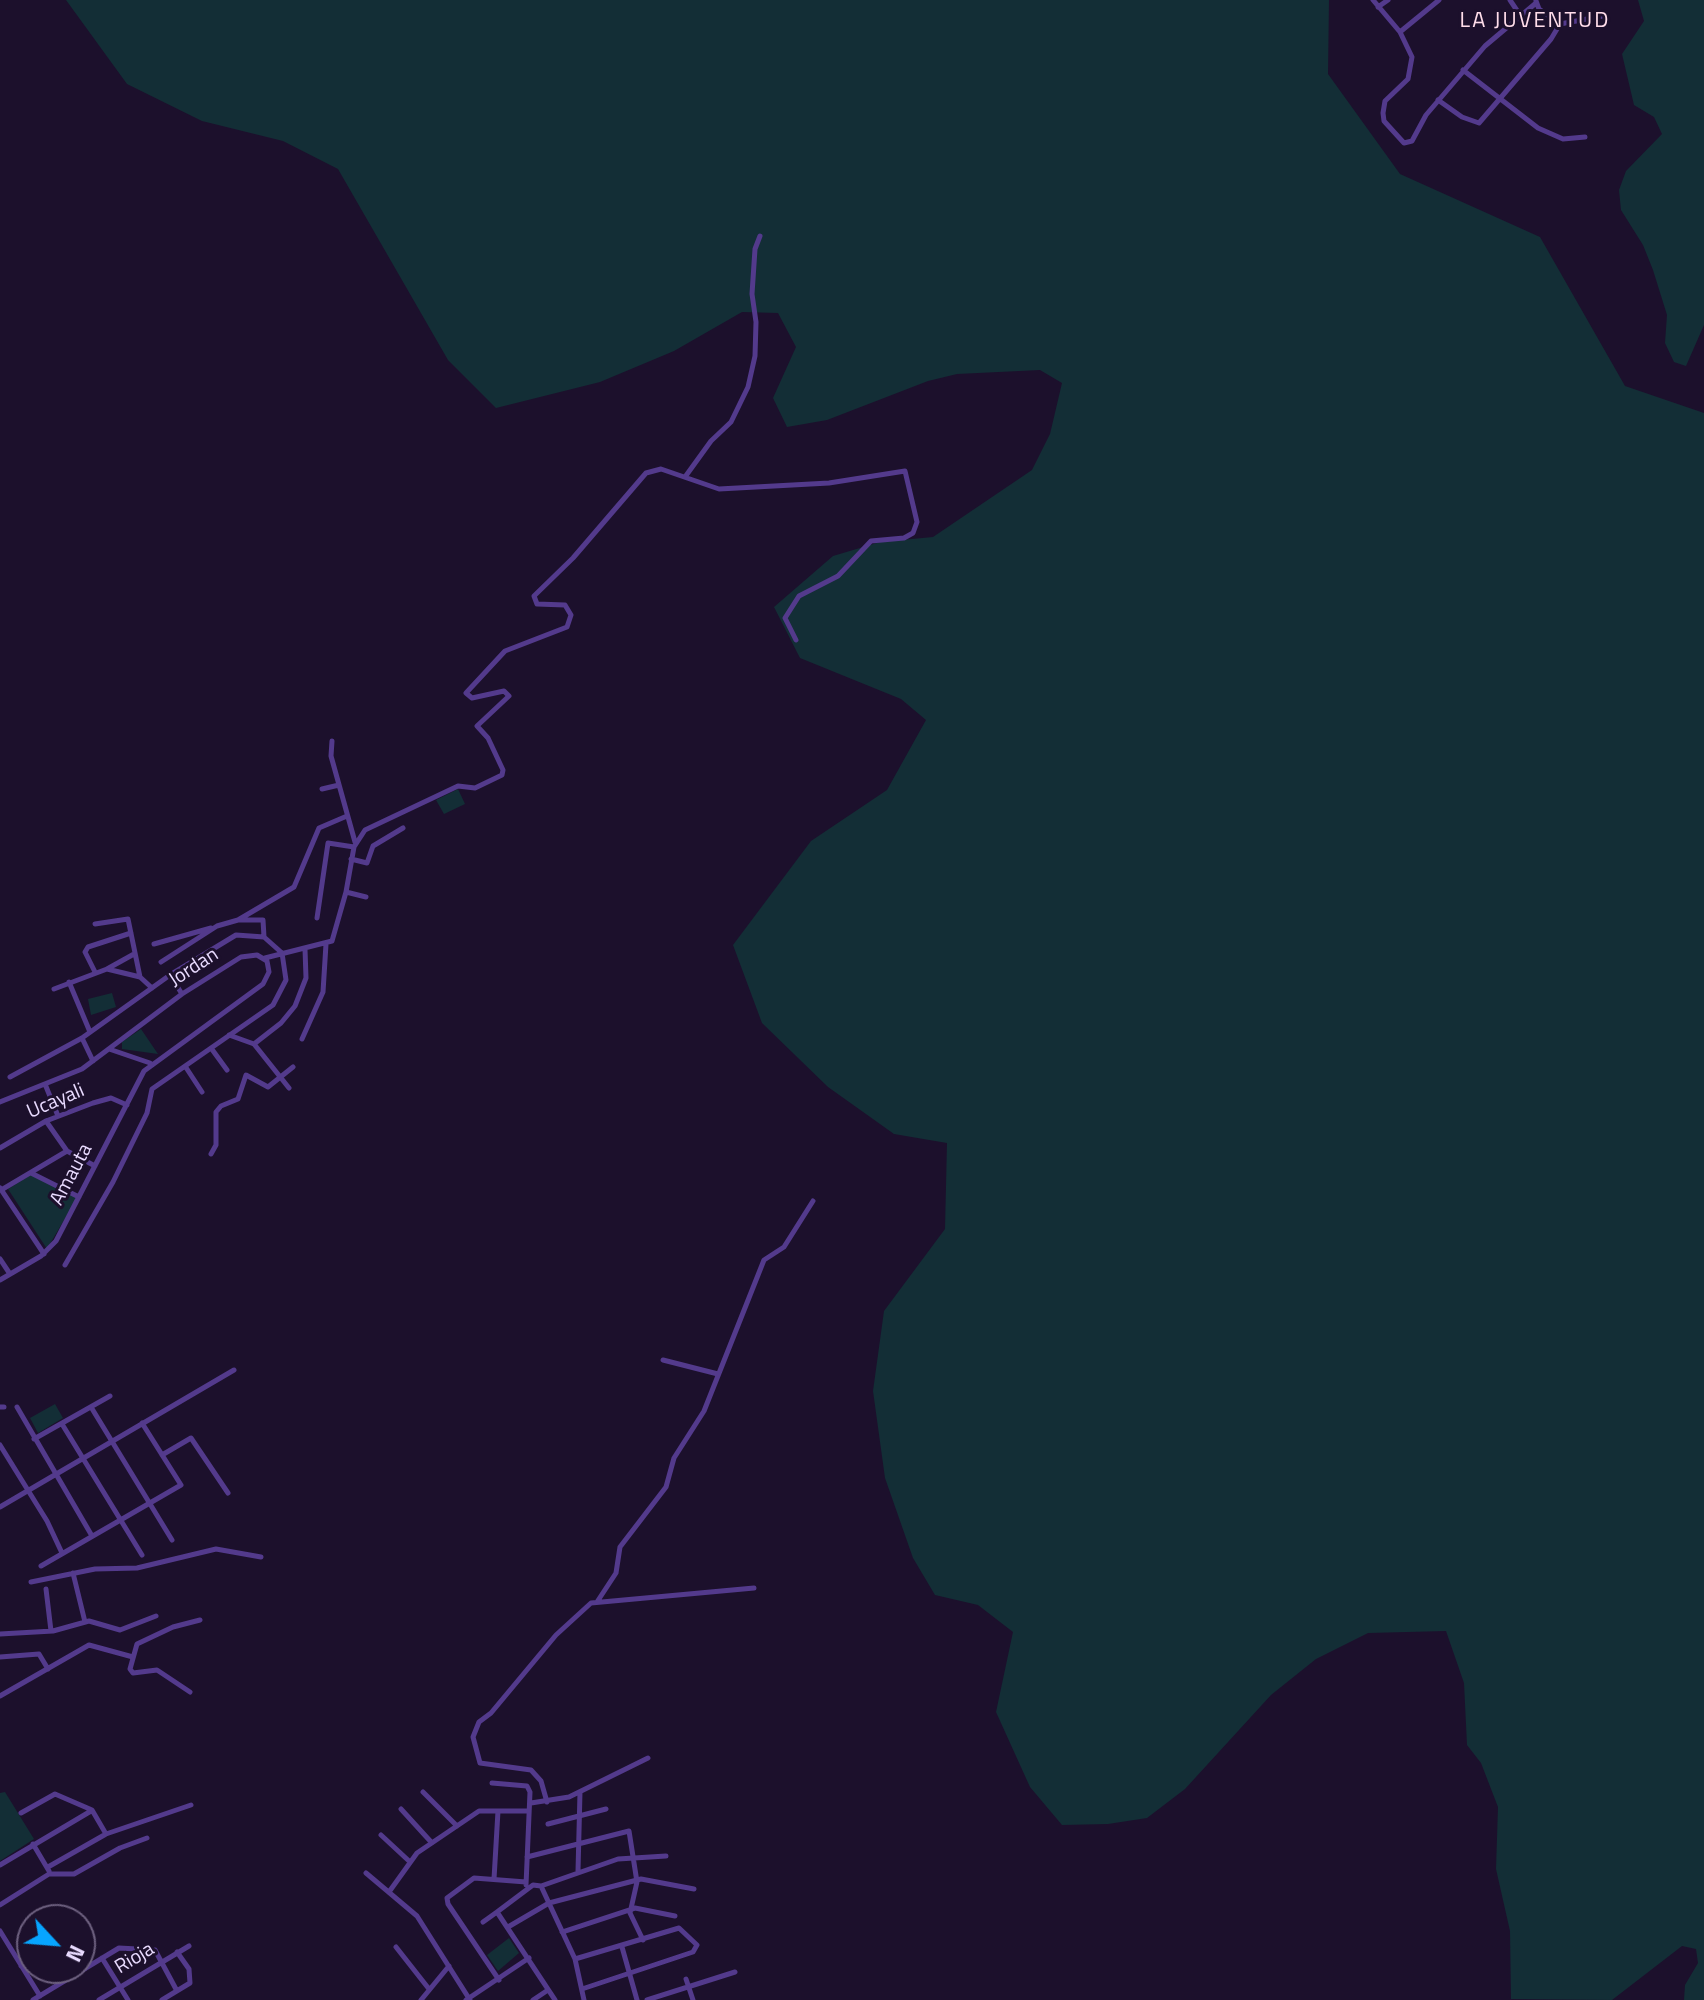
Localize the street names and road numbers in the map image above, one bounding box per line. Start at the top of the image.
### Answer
street label: Jordan [165,943,223,993]
street label: Ucayali [24,1079,88,1125]
street label: Amauta [46,1140,98,1210]
street label: Rioja [111,1938,159,1980]

